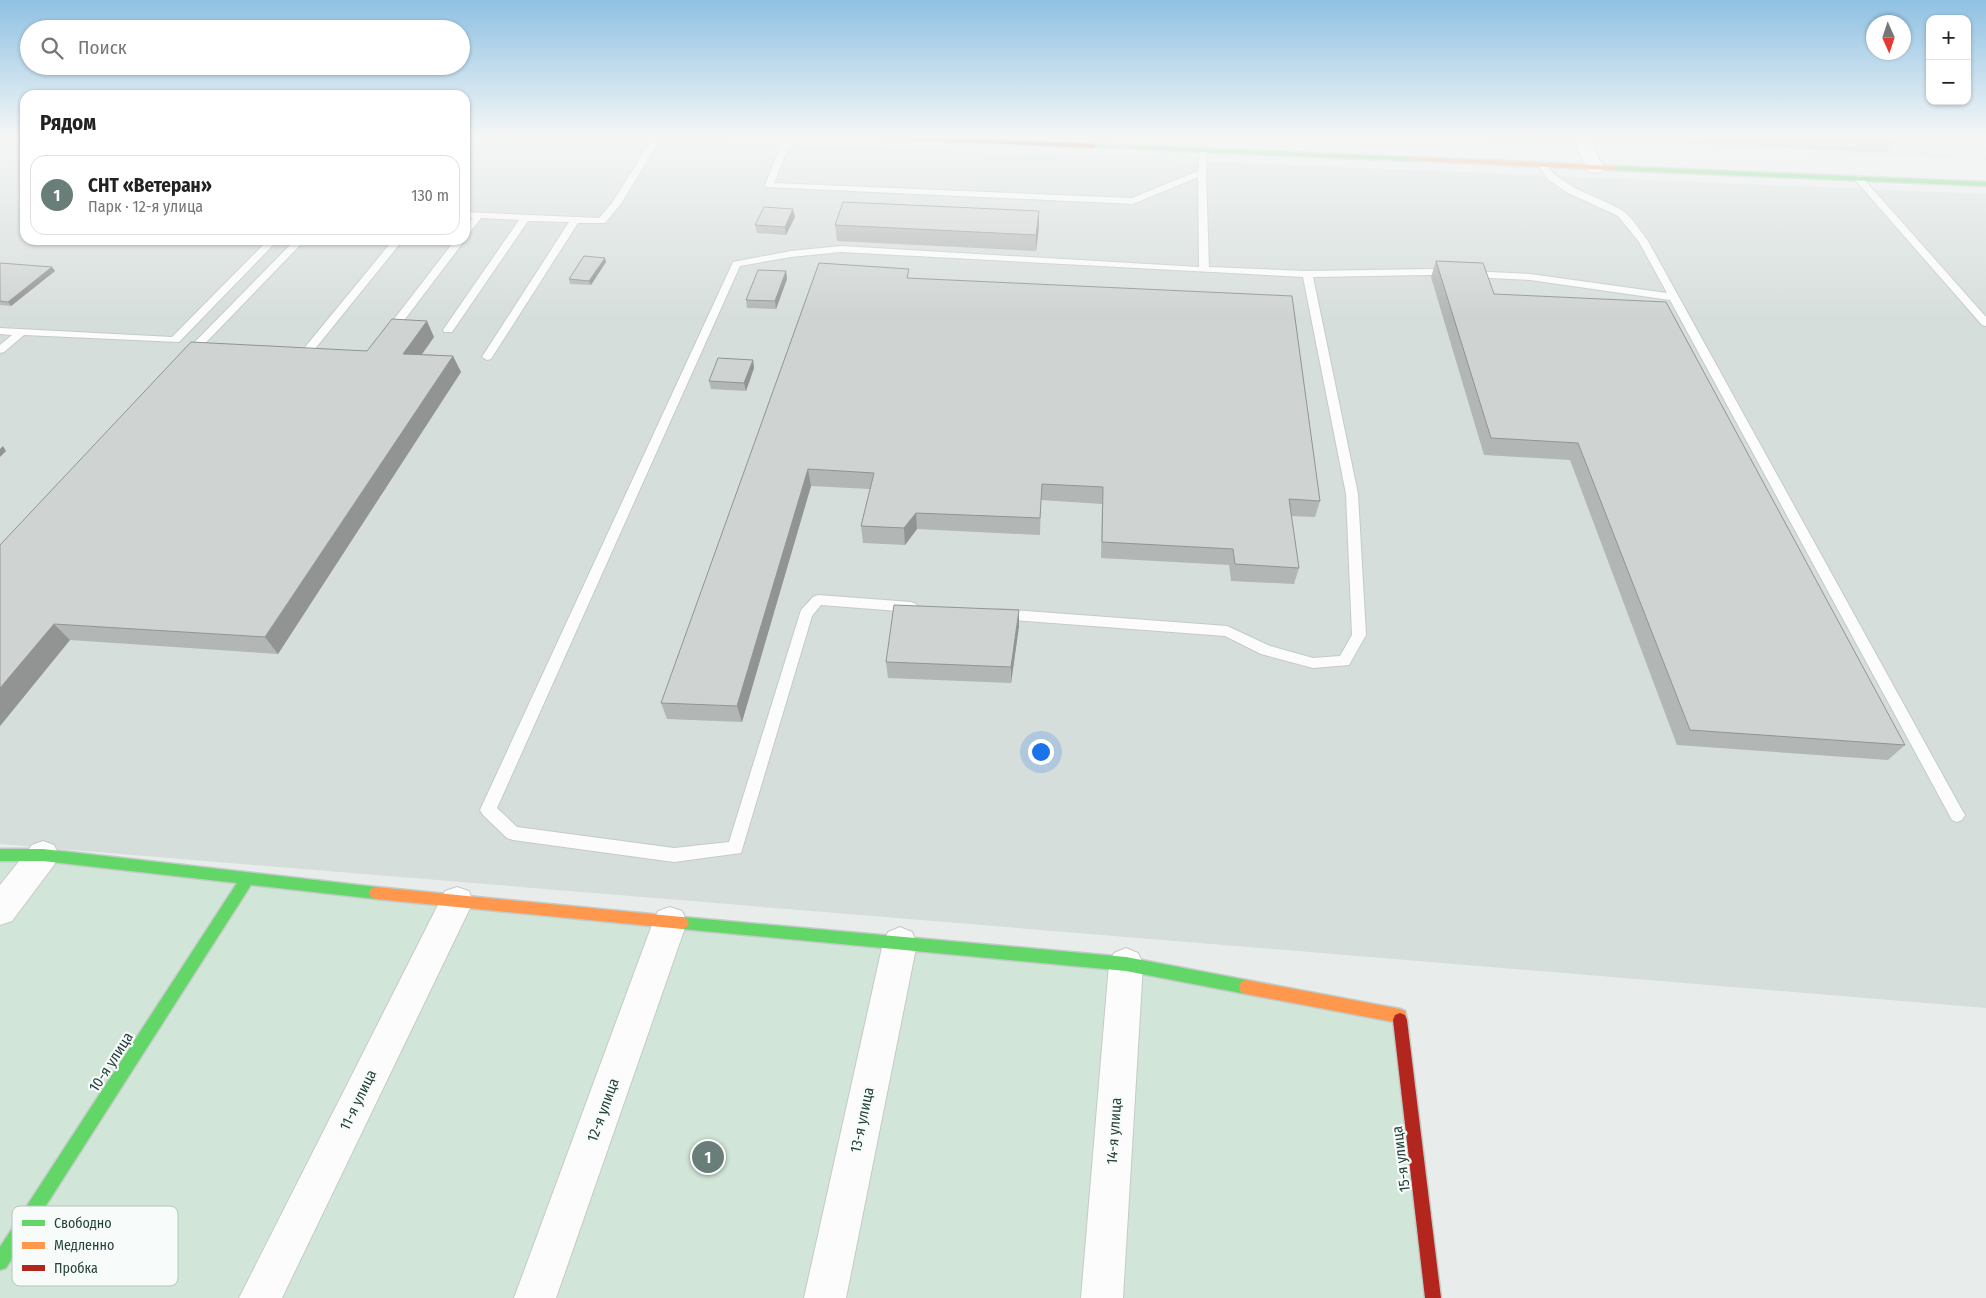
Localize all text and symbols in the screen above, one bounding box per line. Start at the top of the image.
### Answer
north arrow [1866,15,1911,60]
map controls [1926,15,1971,105]
button: + [1926,15,1971,60]
search box [20,20,470,75]
icon: search [38,34,66,62]
text: Поиск [78,36,127,59]
button: − [1926,60,1971,105]
text: Рядом [40,110,96,136]
text: СНТ «Ветеран» [88,174,212,197]
text: 1 [54,186,60,205]
text: 130 m [411,186,449,205]
text: Парк · 12-я улица [88,197,203,216]
your location [1028,739,1054,765]
street label: 10-я улица [85,1029,137,1095]
street label: 11-я улица [336,1067,380,1133]
street label: 12-я улица [583,1076,623,1144]
street label: 13-я улица [846,1086,878,1154]
street label: 14-я улица [1103,1097,1125,1165]
street label: 15-я улица [1388,1125,1414,1193]
pin: 1 [692,1138,724,1176]
legend [12,1206,178,1286]
text: Свободно [54,1215,112,1232]
text: Медленно [54,1237,114,1254]
text: Пробка [54,1260,98,1277]

